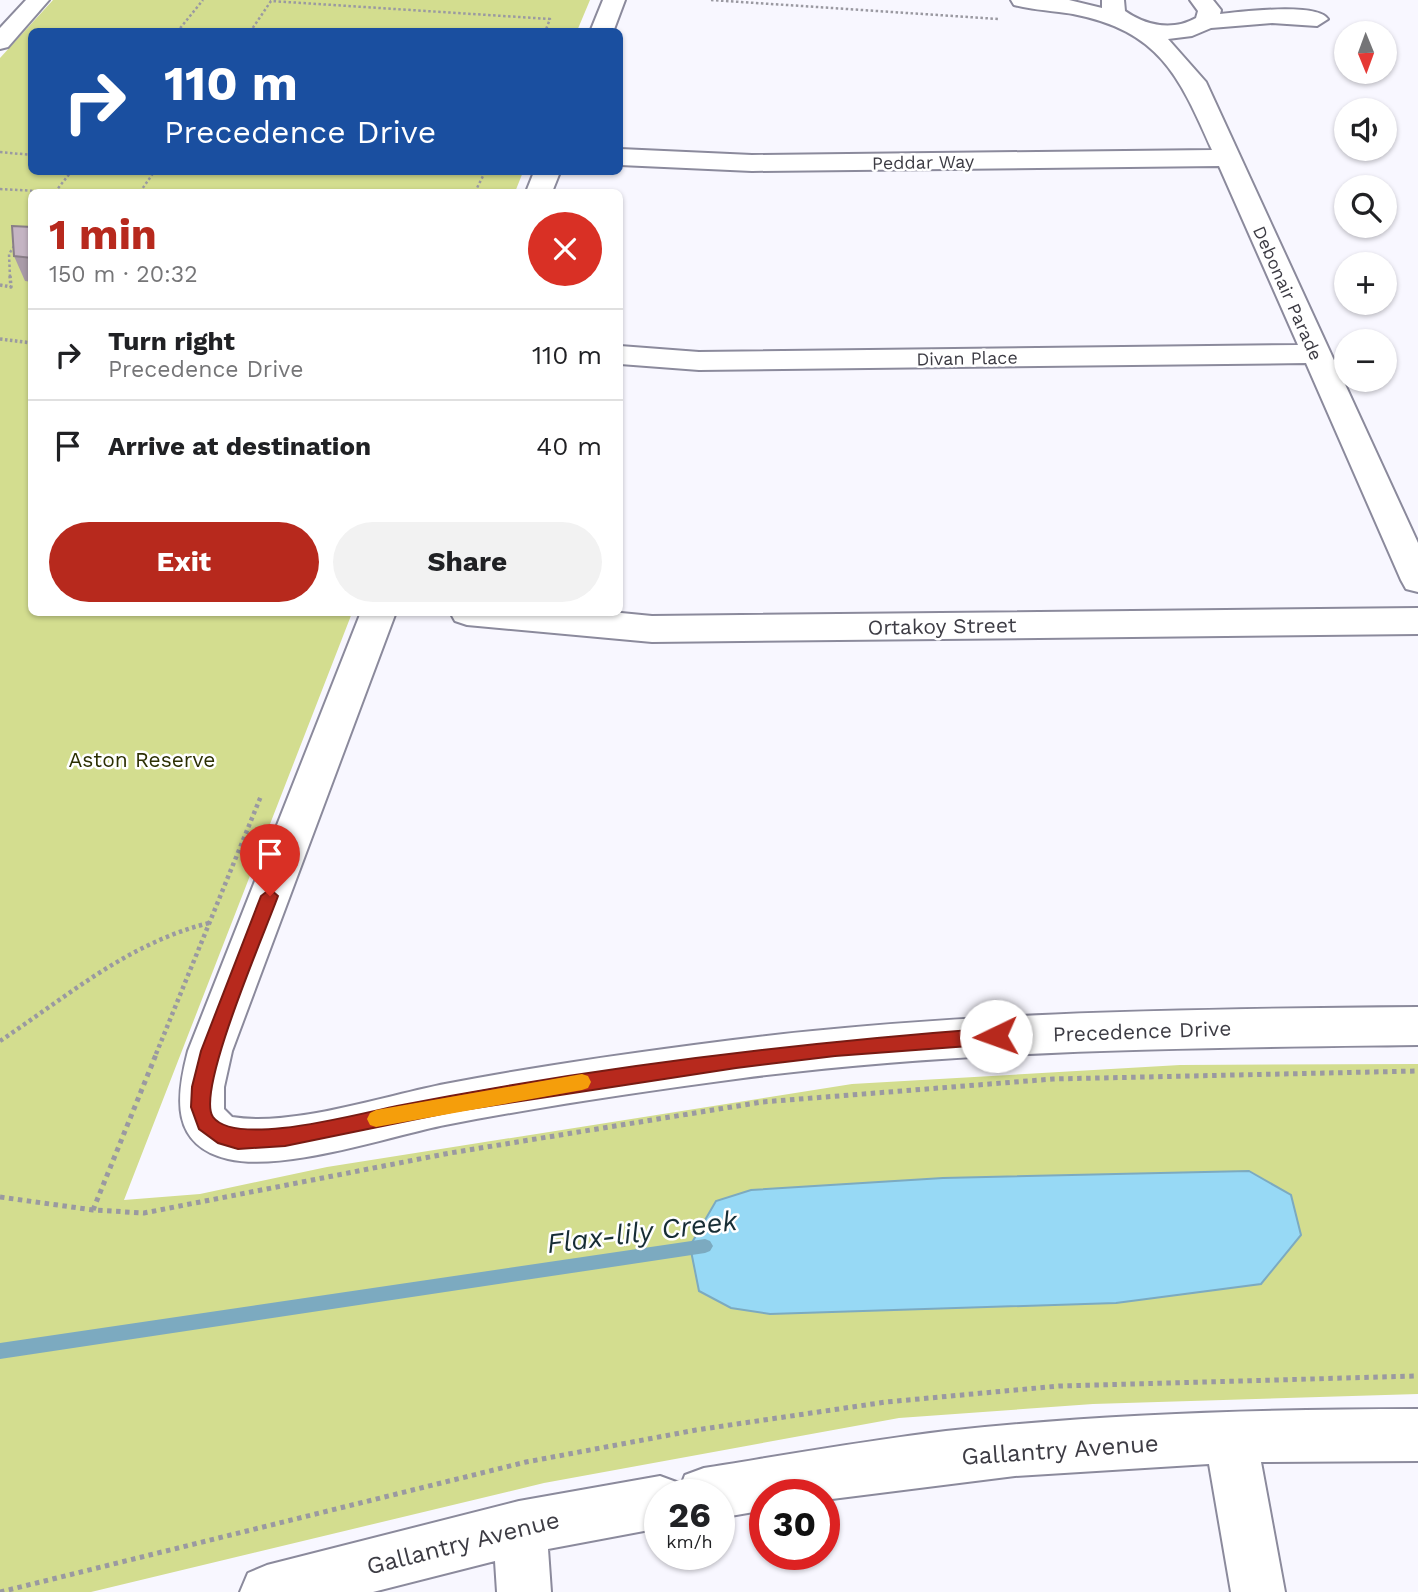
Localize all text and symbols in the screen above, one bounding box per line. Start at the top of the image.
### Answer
north arrow [1334,21,1396,84]
map controls [1334,21,1397,392]
text: 110 m [164,54,298,112]
icon: right [49,56,140,147]
button: sound [1334,98,1397,161]
text: Precedence Drive [164,113,436,151]
street label: Peddar Way [872,151,975,173]
button: search [1334,175,1397,238]
text: 1 min [49,210,157,259]
button: close [528,212,602,286]
street label: Debonair Parade [1249,223,1327,363]
button: + [1334,252,1397,315]
text: 150 m · 20:32 [49,261,198,288]
text: Turn right [108,326,235,356]
button: − [1334,329,1397,392]
icon: right [49,336,87,374]
text: 110 m [532,340,602,370]
street label: Divan Place [916,347,1018,369]
text: Precedence Drive [108,356,304,383]
icon: arrive [49,427,87,465]
text: Arrive at destination [108,431,371,461]
text: 40 m [536,431,602,461]
button: Exit [49,522,319,602]
button: Share [333,522,602,602]
street label: Ortakoy Street [867,612,1017,640]
park label: Aston Reserve [69,747,215,772]
pin [240,824,300,896]
icon: arrive [251,835,289,873]
position arrow [959,999,1033,1073]
street label: Precedence Drive [1052,1015,1232,1047]
water label: Flax-lily Creek [545,1204,740,1260]
street label: Gallantry Avenue [960,1429,1160,1471]
speed limit sign: 30 [749,1479,840,1570]
text: 26 [668,1494,711,1536]
street label: Gallantry Avenue [364,1506,562,1580]
text: km/h [666,1531,713,1552]

